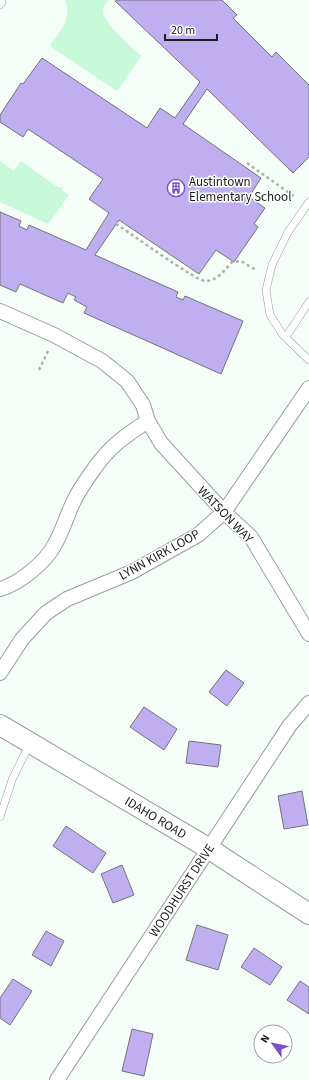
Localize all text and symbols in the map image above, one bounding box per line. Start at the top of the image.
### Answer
scale bar [165,16,217,42]
text: 20 m [171,22,195,39]
place label: Austintown Elementary School [189,173,291,206]
building icon: Austintown Elementary School [166,178,186,198]
street label: WATSON WAY [193,482,258,548]
street label: LYNN KIRK LOOP [116,525,203,585]
street label: IDAHO ROAD [121,792,190,843]
street label: WOODHURST DRIVE [145,840,219,941]
north arrow [253,1024,293,1064]
text: N [257,1032,273,1046]

